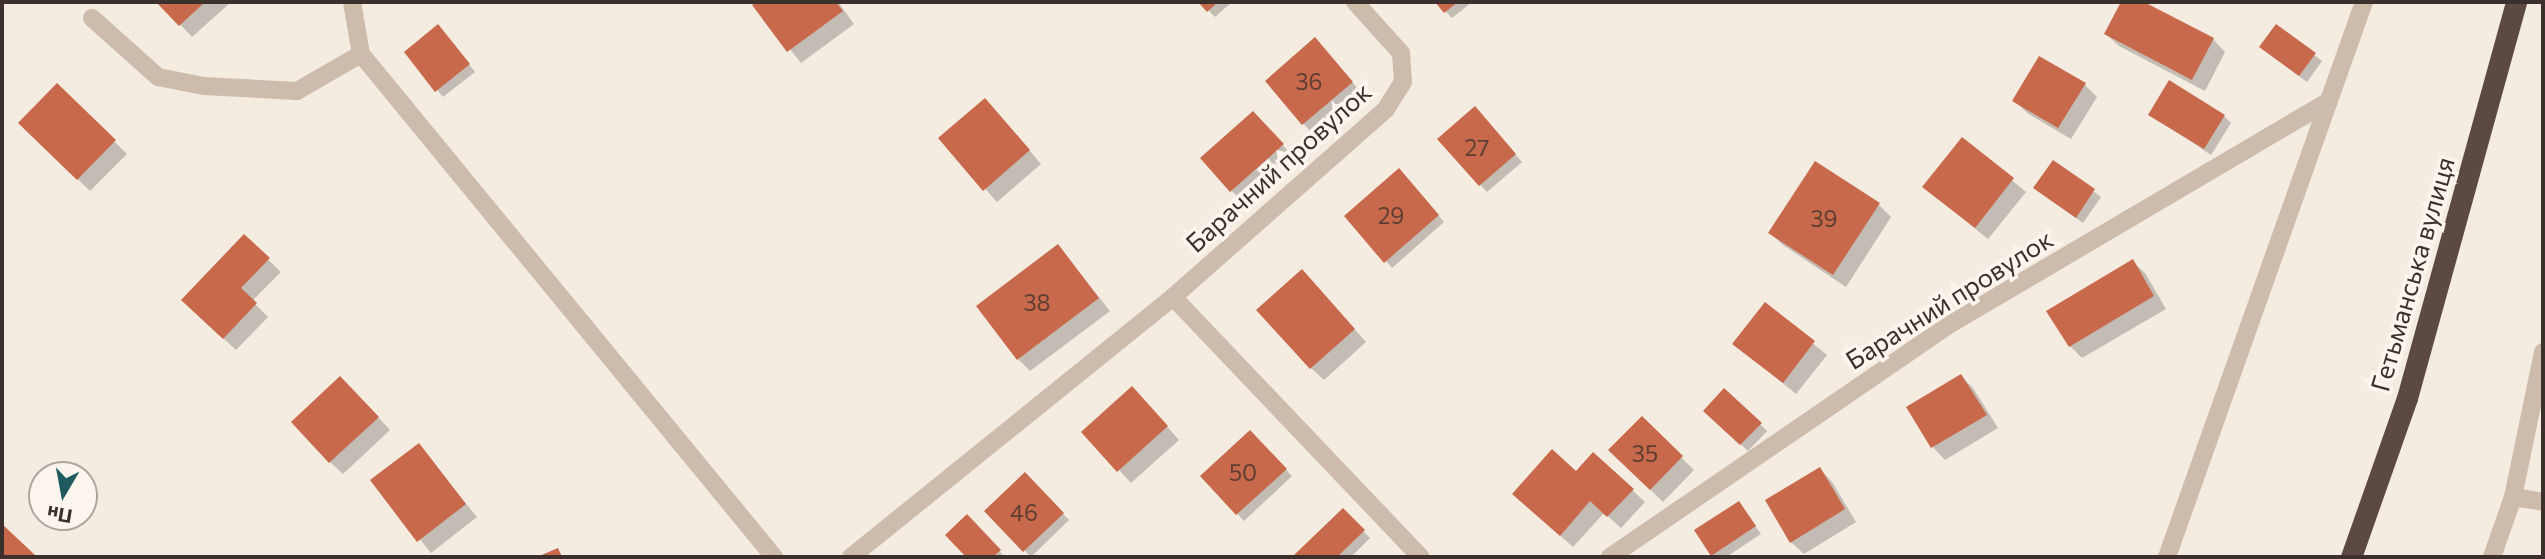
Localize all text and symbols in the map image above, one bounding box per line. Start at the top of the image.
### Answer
house number: 36 [1295,67,1323,95]
street label: Барачний провулок [1179,76,1377,258]
house number: 27 [1465,133,1489,161]
street label: Гетьманська вулиця [2364,153,2460,395]
house number: 29 [1378,201,1404,229]
house number: 39 [1810,204,1838,232]
street label: Барачний провулок [1840,223,2058,375]
house number: 38 [1023,288,1051,316]
house number: 35 [1632,439,1658,467]
house number: 50 [1229,458,1257,486]
north arrow [28,461,98,531]
house number: 46 [1010,498,1038,526]
text: Пн [45,502,74,529]

